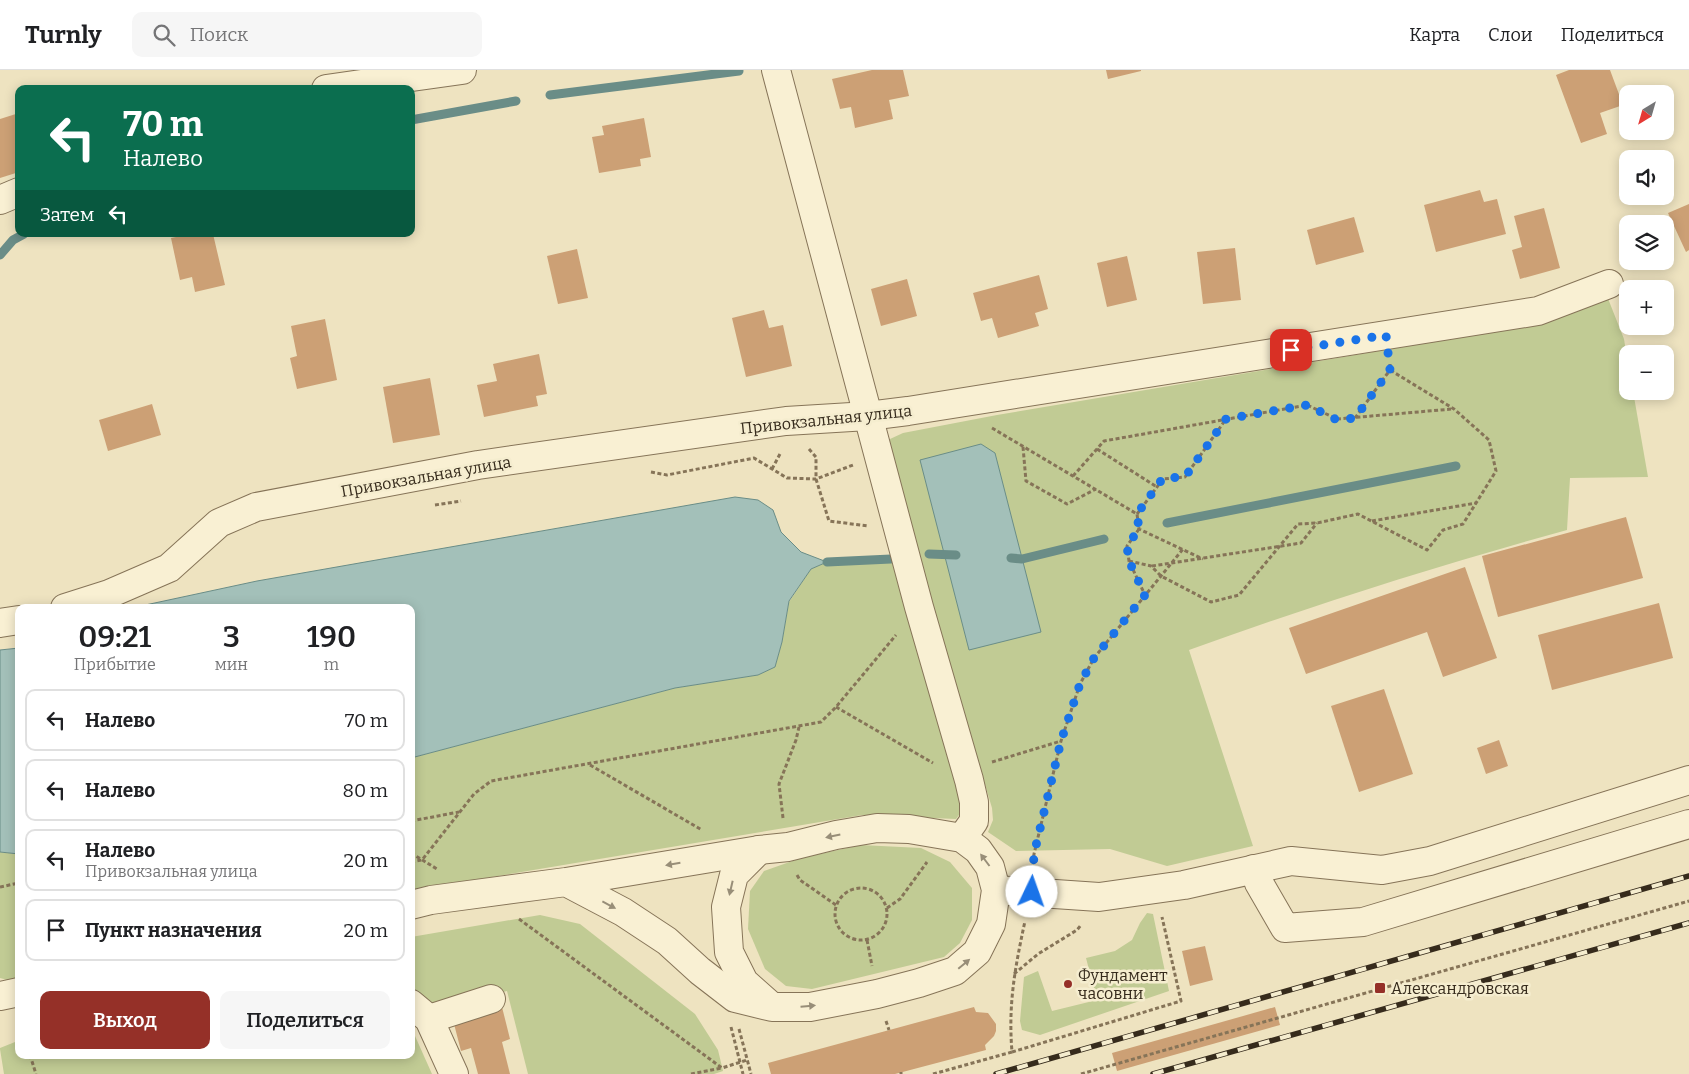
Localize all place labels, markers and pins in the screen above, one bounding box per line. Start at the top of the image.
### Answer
pin [1270,329,1312,371]
place label: Фундамент часовни [1077,966,1167,1003]
marker: Фундамент часовни [1062,978,1074,990]
place label: Александровская [1391,979,1529,998]
marker: Александровская [1373,981,1387,995]

